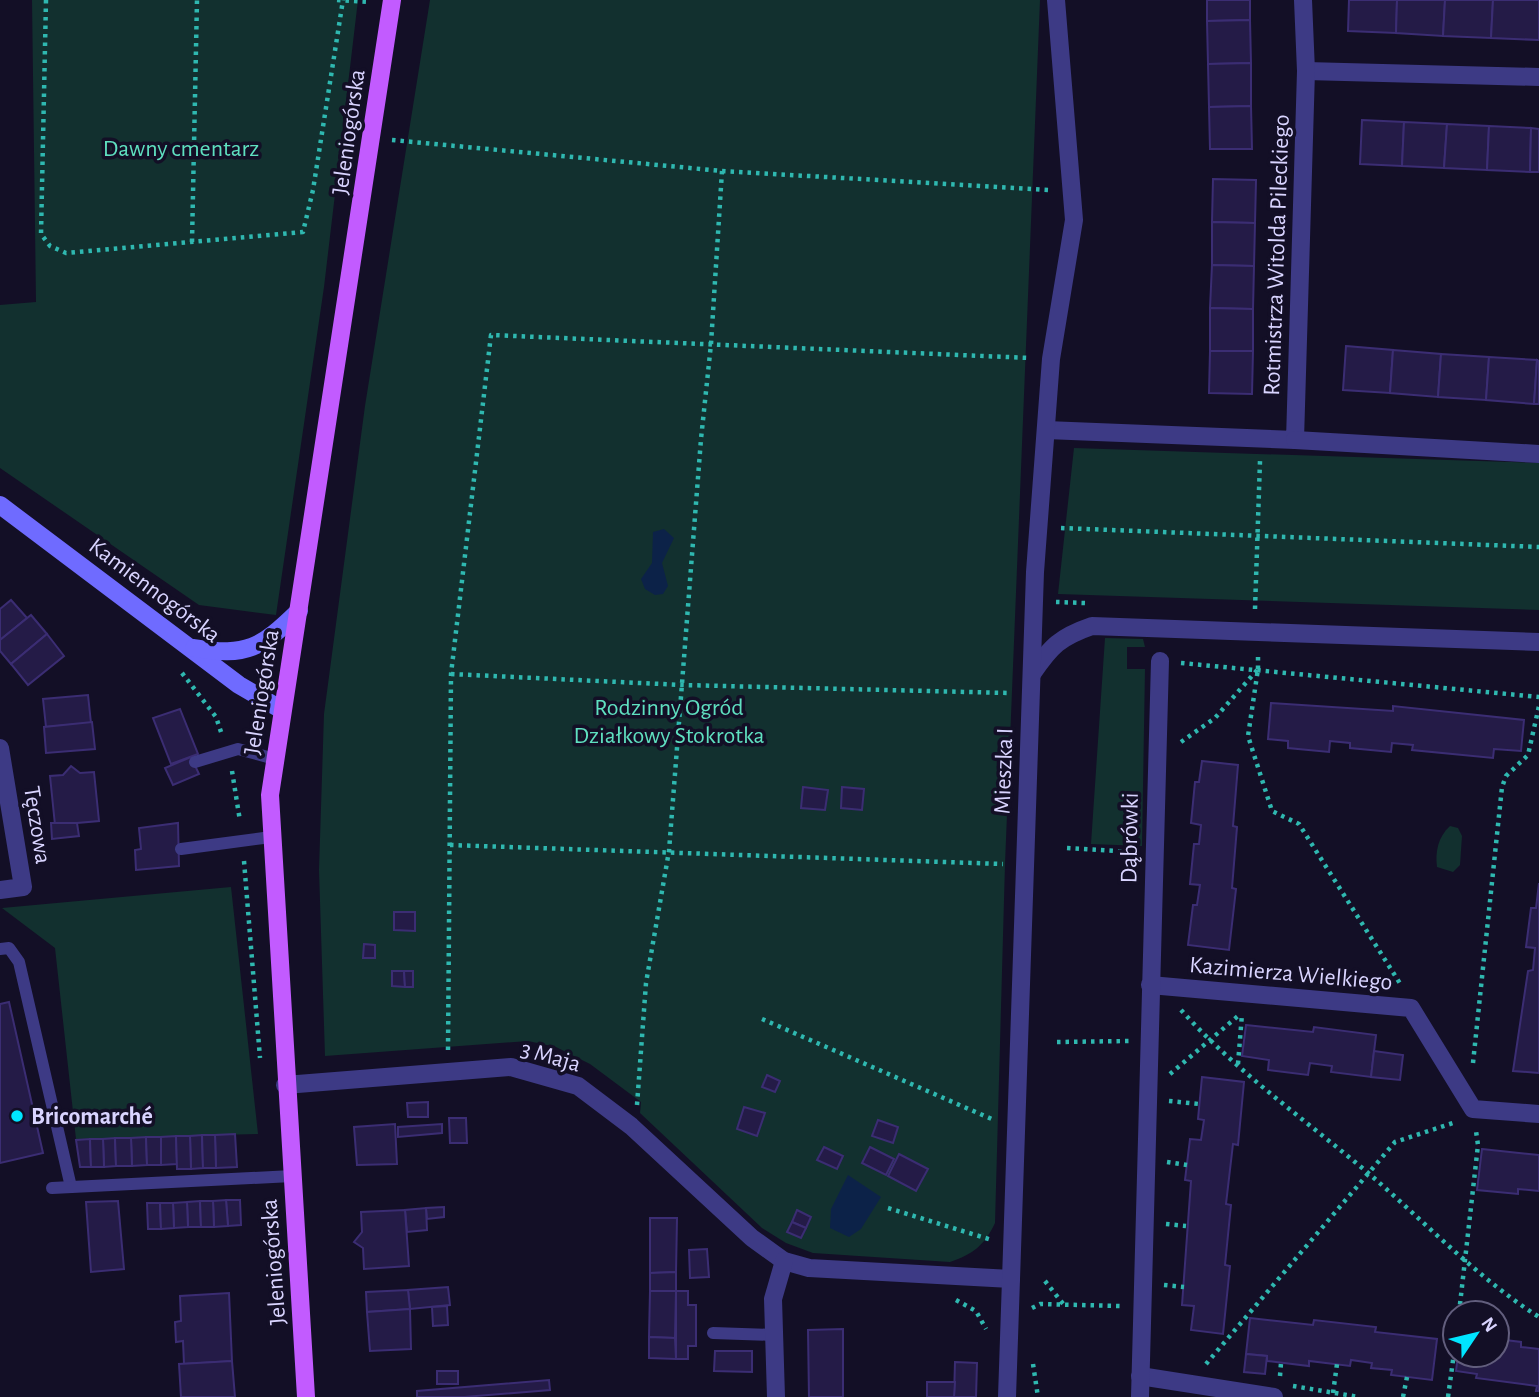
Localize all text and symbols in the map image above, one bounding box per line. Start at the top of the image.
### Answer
street label: Jeleniogórska [328,68,370,196]
street label: Rotmistrza Witolda Pileckiego [1260,114,1294,396]
park label: Dawny cmentarz [103,137,259,161]
street label: Kamiennogórska [84,534,225,648]
street label: Jeleniogórska [240,628,284,756]
park label: Rodzinny Ogród Działkowy Stokrotka [573,696,765,748]
street label: Mieszka I [990,727,1018,815]
street label: Tęczowa [19,785,55,866]
street label: Dąbrówki [1117,792,1143,884]
street label: Kazimierza Wielkiego [1188,953,1393,995]
street label: 3 Maja [518,1037,583,1077]
place label: Bricomarché [31,1105,153,1129]
marker: Bricomarché [9,1108,25,1124]
street label: Jeleniogórska [258,1198,290,1326]
north arrow [1441,1299,1511,1369]
text: N [1477,1314,1500,1336]

